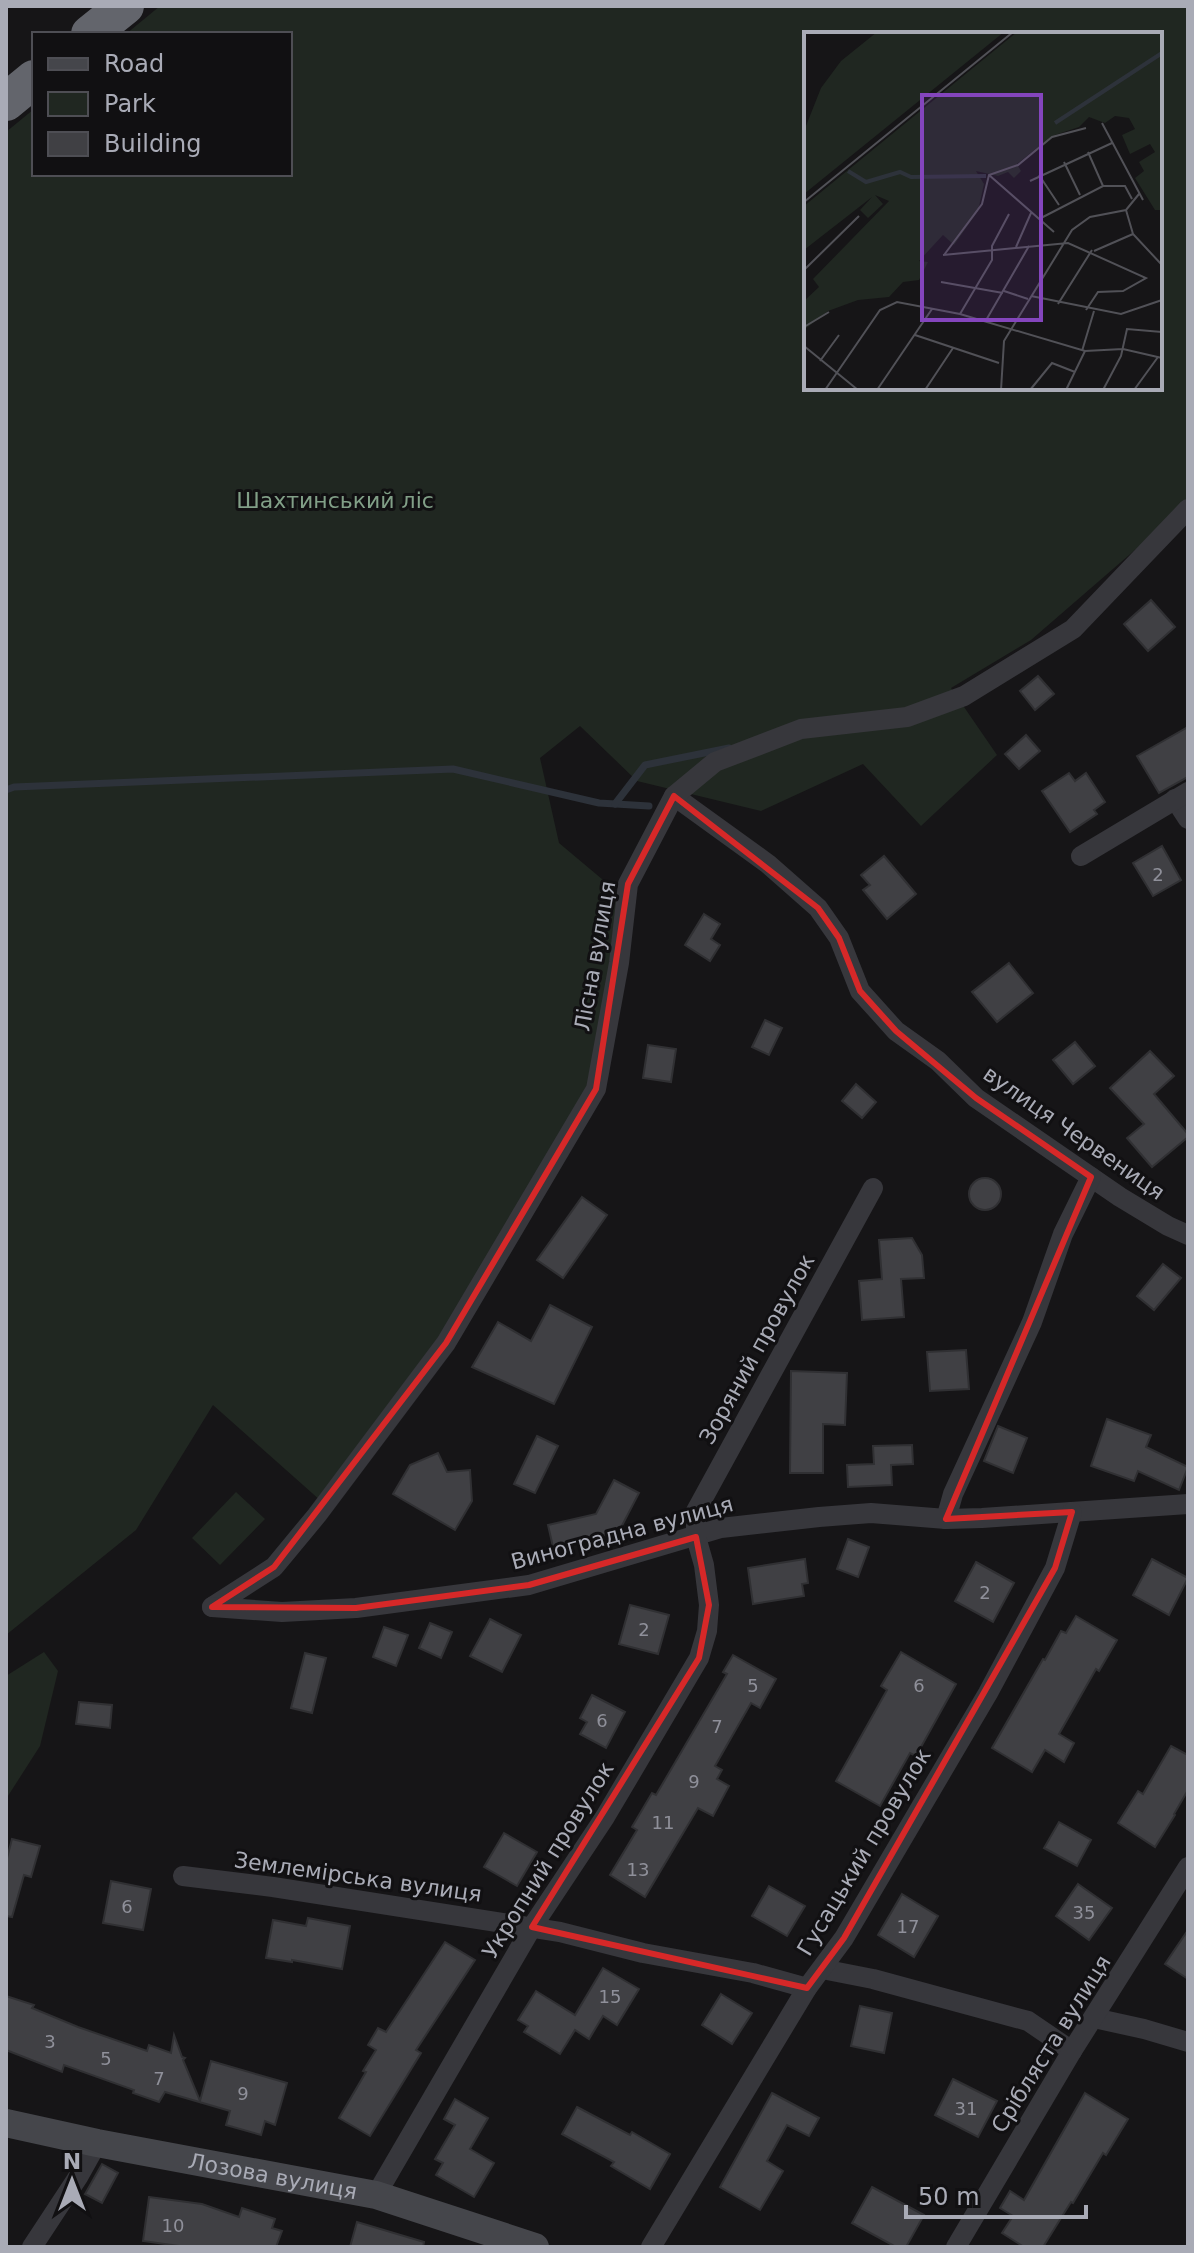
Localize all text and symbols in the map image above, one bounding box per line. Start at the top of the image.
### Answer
legend [32,32,292,176]
inset map [804,32,1162,390]
text: Road [104,50,164,78]
text: Park [104,90,156,118]
text: Building [104,130,201,158]
park label: Шахтинський ліс [236,488,434,513]
house number: 2 [1152,864,1164,885]
street label: Лісна вулиця [569,879,621,1033]
street label: вулиця Червениця [979,1061,1169,1205]
street label: Зоряний провулок [694,1250,820,1448]
street label: Виноградна вулиця [508,1491,736,1575]
house number: 2 [979,1582,991,1603]
house number: 2 [638,1619,650,1640]
house number: 5 [747,1675,759,1696]
house number: 6 [913,1675,925,1696]
house number: 6 [596,1710,608,1731]
house number: 7 [711,1716,723,1737]
street label: Гусацький провулок [792,1744,936,1960]
street label: Укропний провулок [477,1757,619,1963]
house number: 9 [688,1771,700,1792]
house number: 11 [652,1812,674,1833]
street label: Землемірська вулиця [233,1847,483,1907]
house number: 13 [627,1859,649,1880]
house number: 6 [121,1896,133,1917]
house number: 35 [1073,1902,1095,1923]
house number: 17 [897,1916,919,1937]
street label: Срібляста вулиця [986,1951,1116,2137]
house number: 15 [599,1986,621,2007]
house number: 3 [44,2031,56,2052]
house number: 5 [100,2048,112,2069]
house number: 7 [153,2068,165,2089]
house number: 9 [237,2083,249,2104]
house number: 31 [955,2098,977,2119]
north arrow [32,2141,112,2221]
street label: Лозова вулиця [186,2148,359,2204]
text: N [63,2149,81,2174]
scale bar [906,2169,1086,2219]
text: 50 m [918,2183,980,2211]
house number: 10 [162,2215,184,2236]

